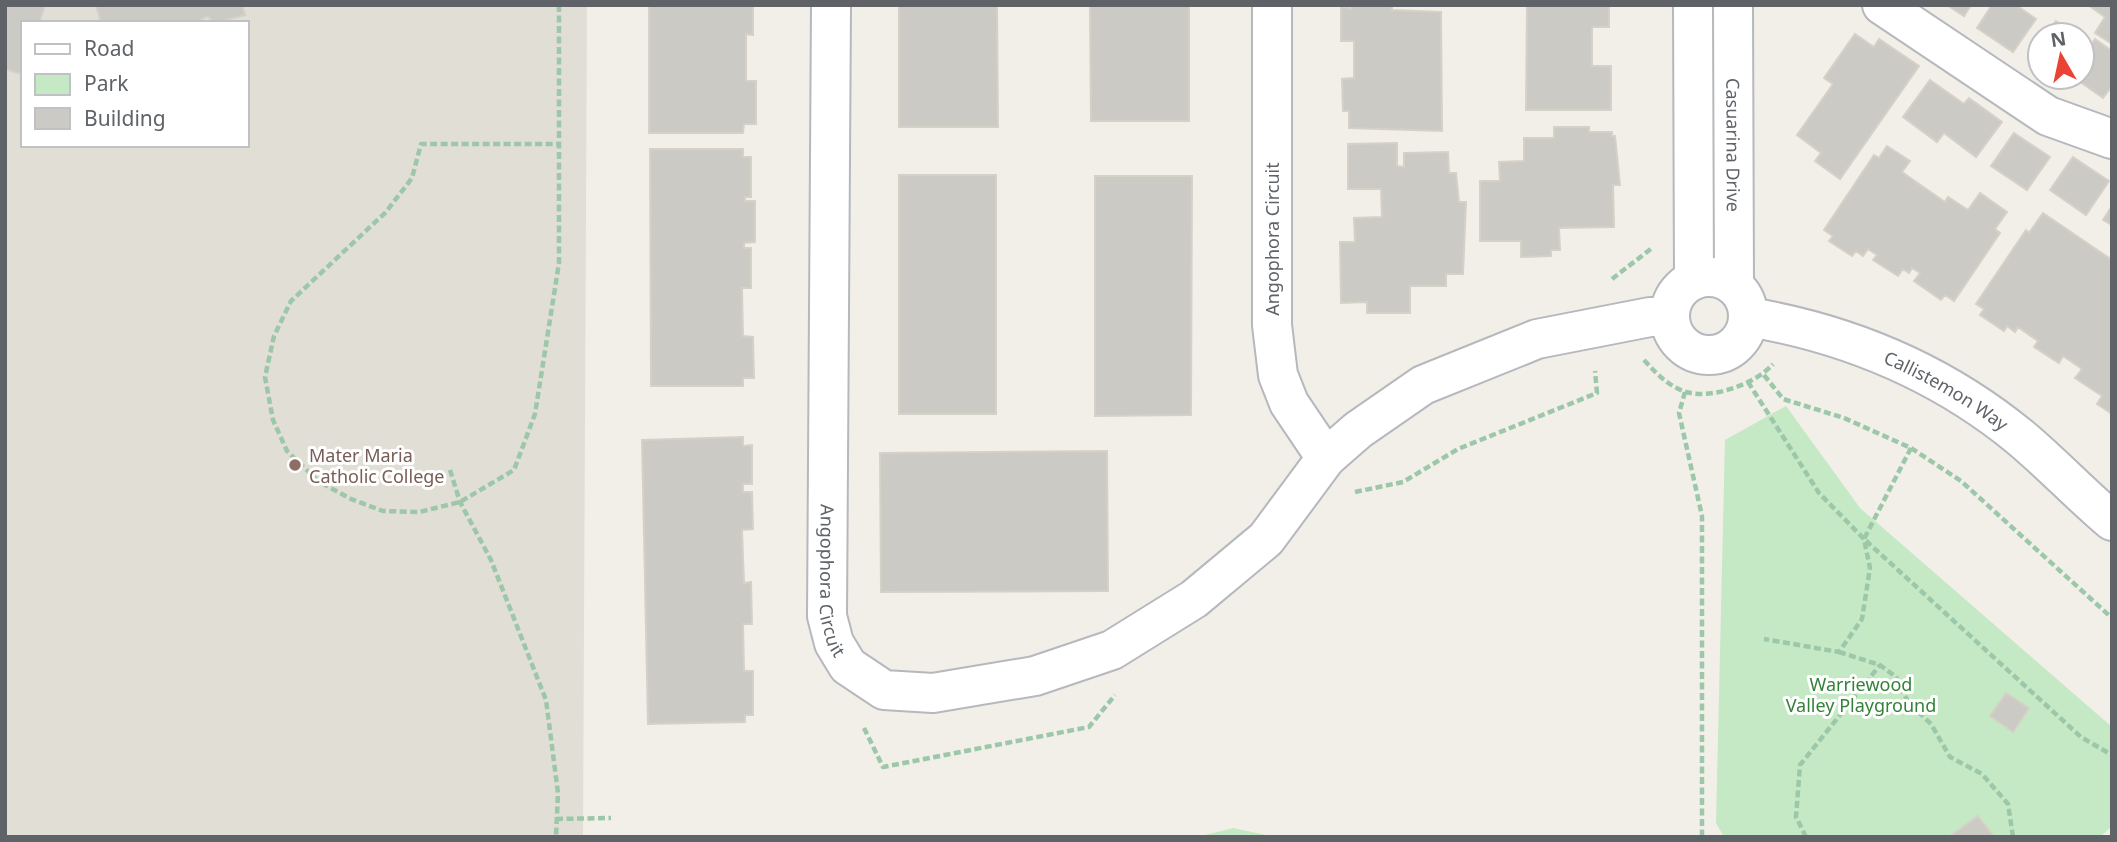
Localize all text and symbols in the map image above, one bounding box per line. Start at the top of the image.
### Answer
legend [21,21,248,147]
north arrow [2026,21,2096,91]
text: N [2049,25,2068,53]
text: Road [84,34,134,62]
text: Park [84,69,129,97]
street label: Casuarina Drive [1721,78,1746,212]
text: Building [84,104,166,132]
street label: Angophora Circuit [1260,162,1284,316]
street label: Callistemon Way [1880,345,2014,436]
place label: Mater Maria Catholic College [309,443,445,488]
marker: Mater Maria Catholic College [287,457,303,473]
street label: Angophora Circuit [815,504,852,662]
park label: Warriewood Valley Playground [1786,672,1936,717]

